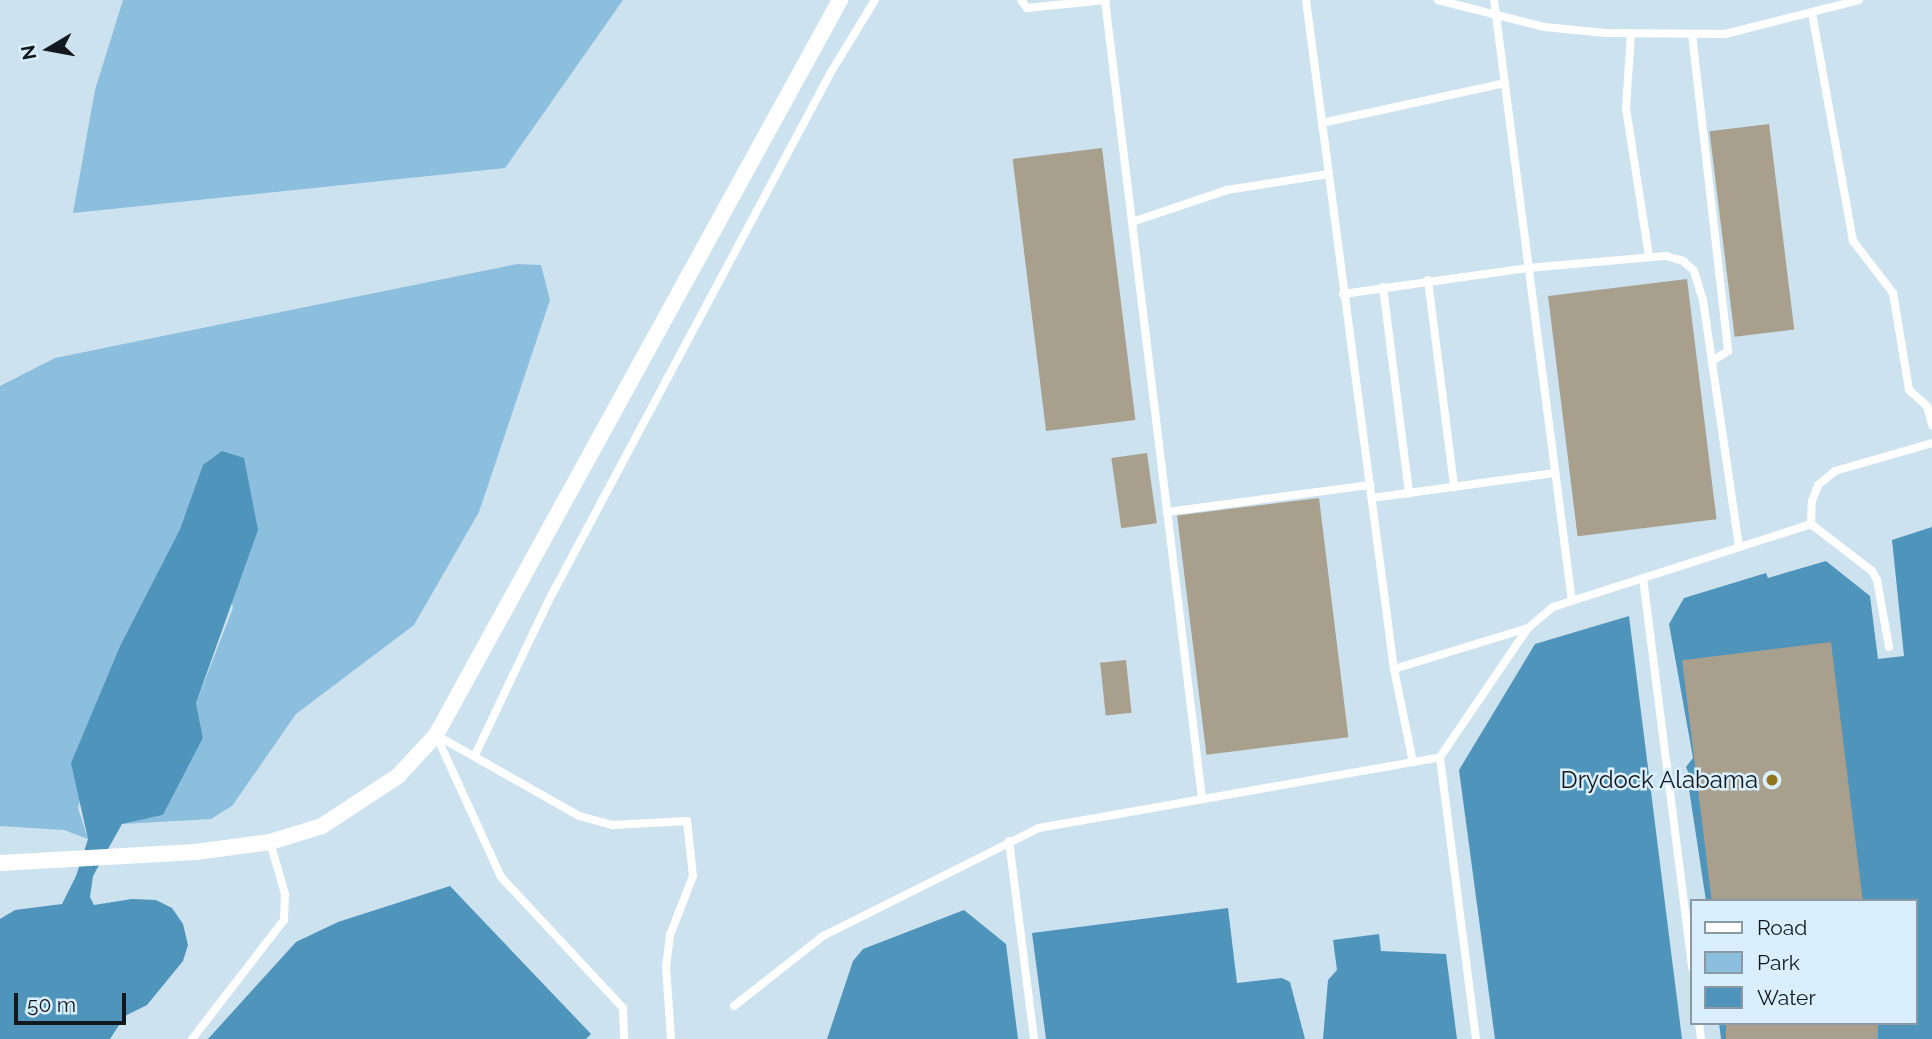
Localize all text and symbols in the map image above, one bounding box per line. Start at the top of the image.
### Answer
north arrow [14,14,84,84]
text: N [16,44,40,62]
place label: Drydock Alabama [1560,766,1758,794]
marker: Drydock Alabama [1764,772,1780,788]
legend [1690,899,1918,1025]
text: Road [1757,915,1807,940]
text: Park [1757,950,1800,975]
scale bar [18,979,130,1023]
text: Water [1757,985,1816,1010]
text: 50 m [27,992,76,1017]

